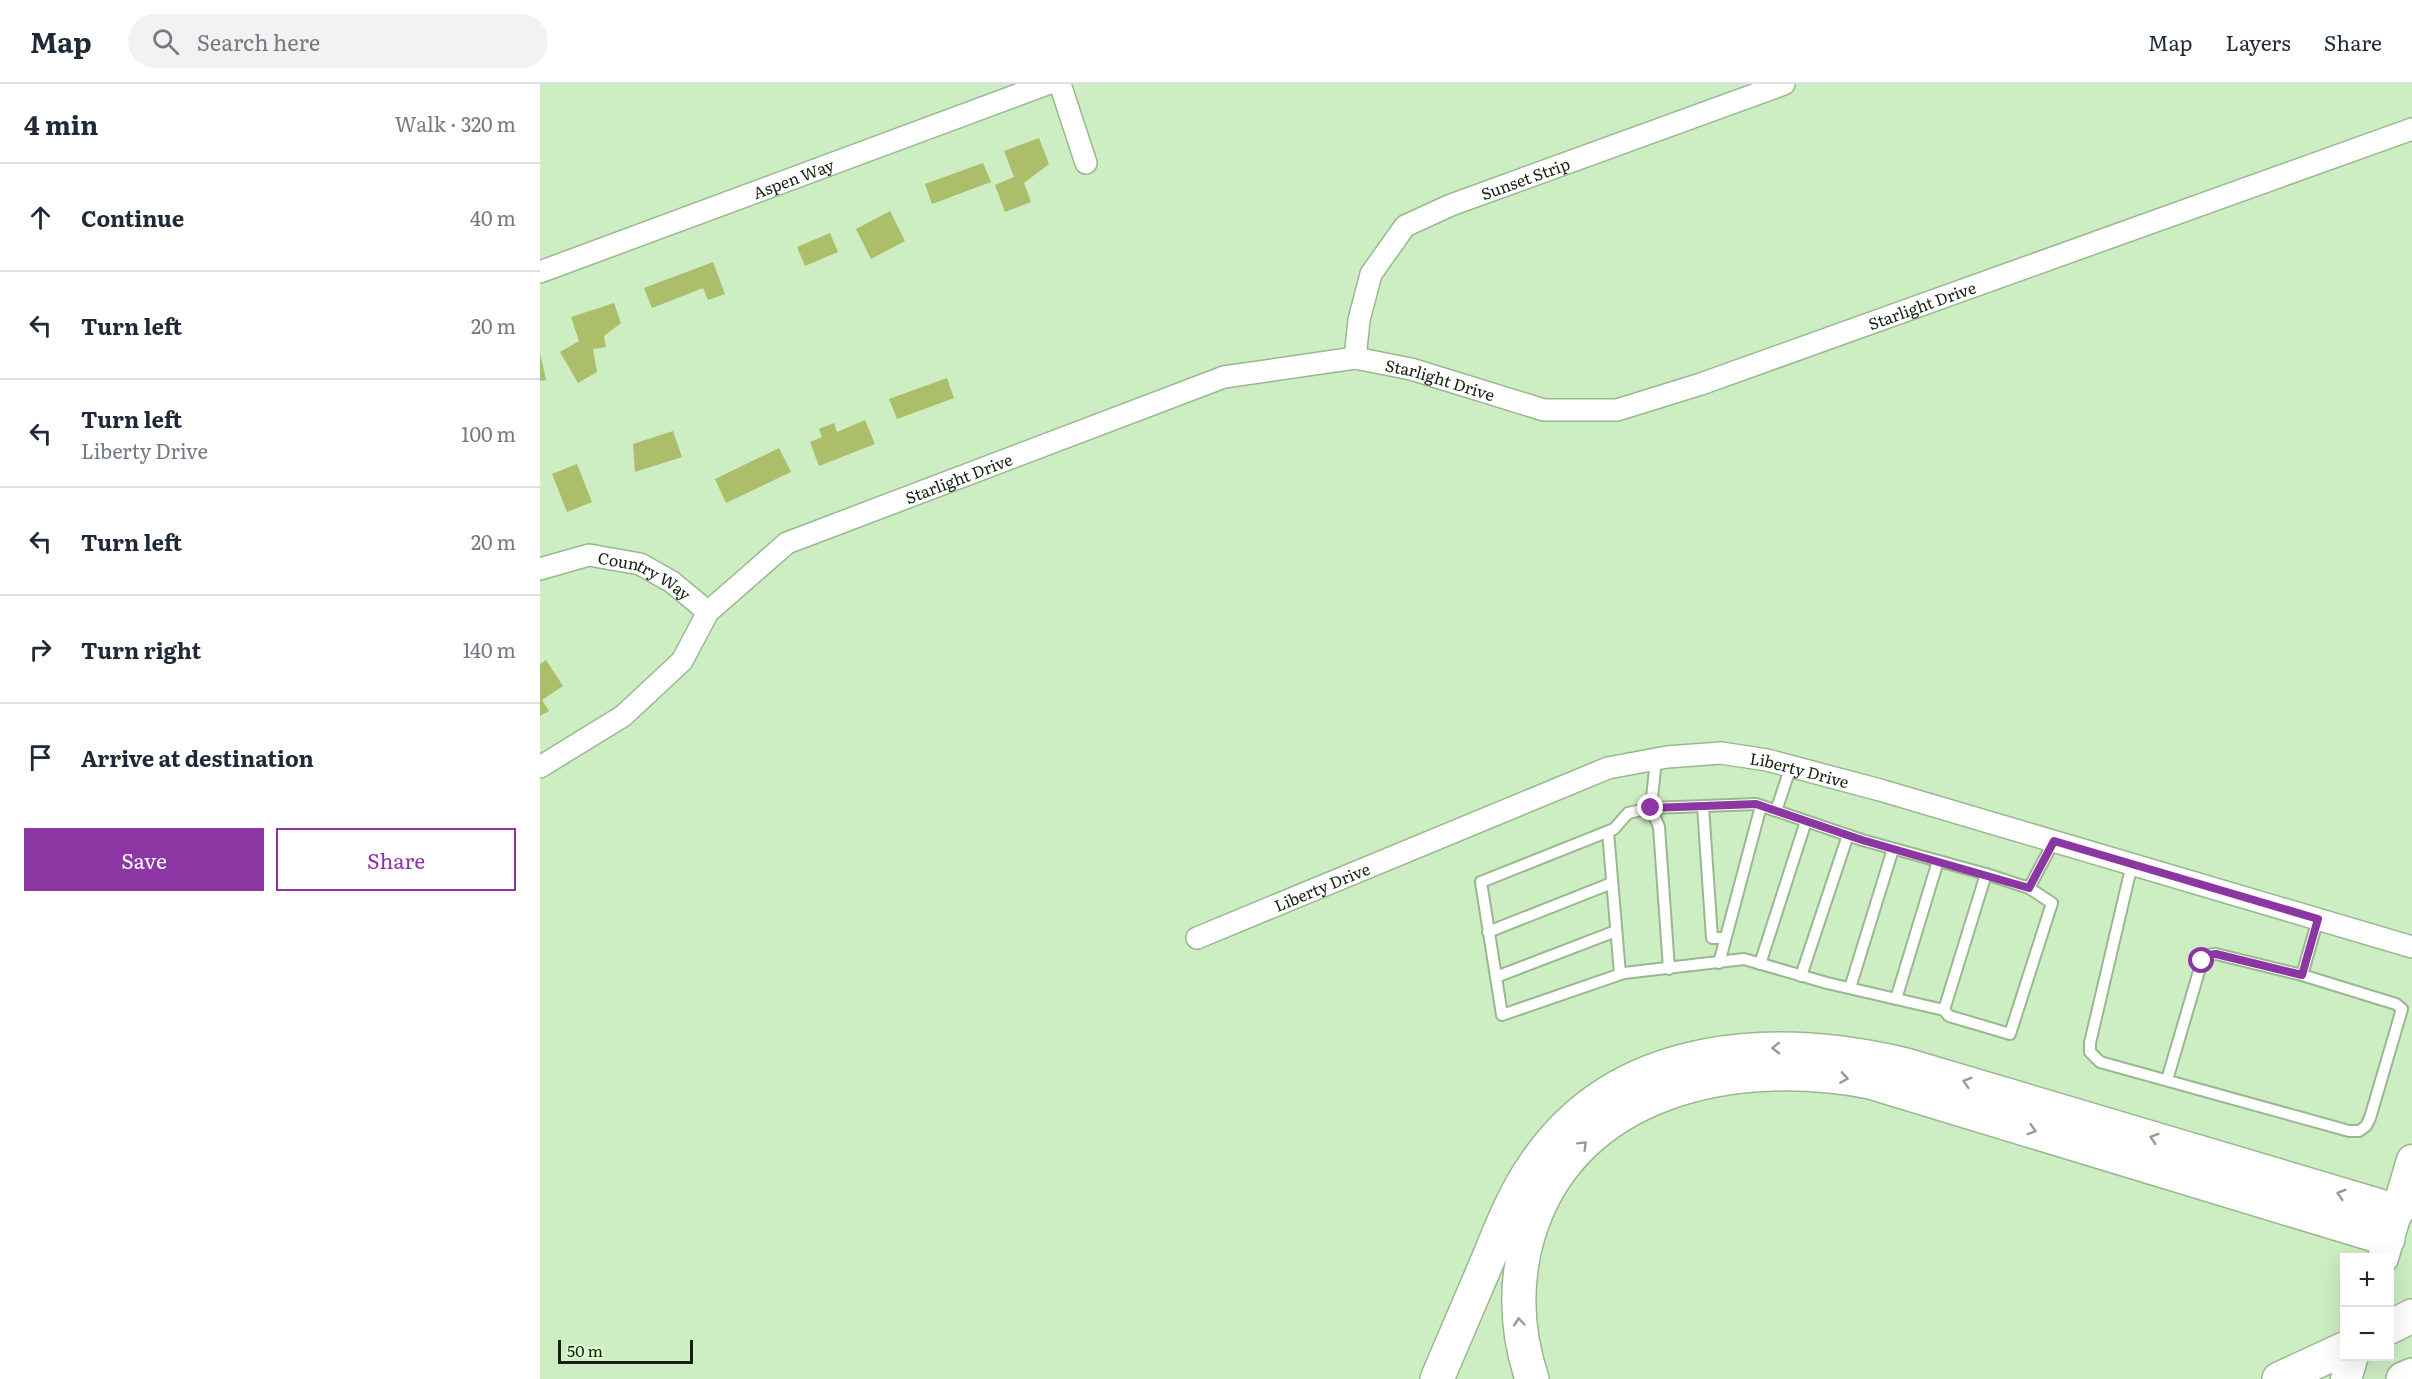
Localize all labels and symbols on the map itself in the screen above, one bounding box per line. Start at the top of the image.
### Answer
street label: Sunset Strip [1477,151,1573,205]
street label: Aspen Way [749,152,838,204]
street label: Starlight Drive [1865,274,1979,335]
street label: Starlight Drive [1383,352,1498,406]
street label: Starlight Drive [902,447,1016,509]
street label: Country Way [596,545,697,606]
street label: Liberty Drive [1748,746,1852,793]
route end [1637,794,1663,820]
street label: Liberty Drive [1270,856,1373,917]
route start [2188,947,2214,973]
one-way arrow [1772,1042,1781,1055]
one-way arrow [1839,1071,1849,1083]
one-way arrow [1962,1077,1973,1089]
one-way arrow [2026,1123,2037,1135]
one-way arrow [2149,1133,2160,1145]
one-way arrow [1577,1141,1587,1152]
one-way arrow [2336,1189,2347,1201]
one-way arrow [1513,1318,1526,1327]
scale bar [558,1337,693,1364]

